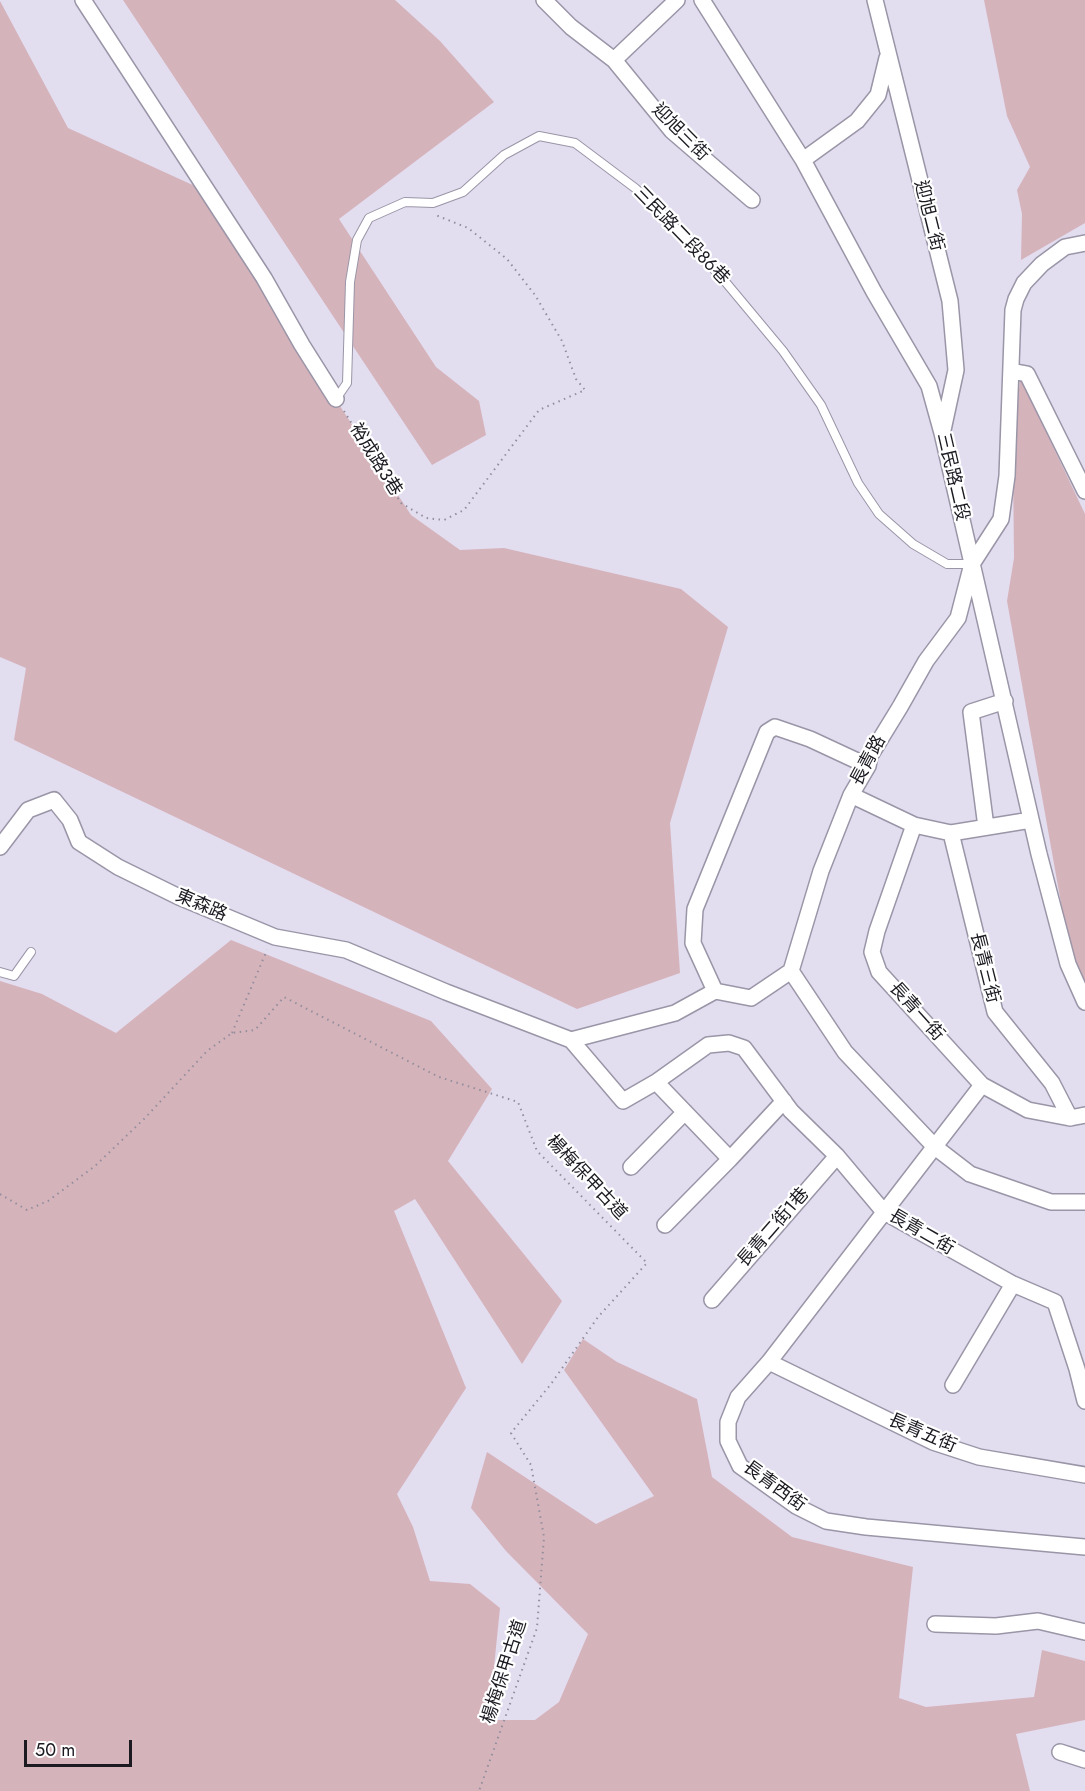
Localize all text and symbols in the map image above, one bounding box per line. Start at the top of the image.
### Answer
street label: 迎旭三街 [647,100,713,166]
street label: 迎旭二街 [909,178,947,254]
street label: 三民路二段86巷 [629,182,733,290]
street label: 裕成路3巷 [344,420,406,500]
street label: 三民路二段 [931,431,973,523]
street label: 長青路 [847,732,891,790]
street label: 東森路 [172,886,230,926]
street label: 長青三街 [965,930,1003,1006]
street label: 長青一街 [884,978,948,1046]
street label: 楊梅保甲古道 [541,1131,631,1225]
street label: 長青二街1巷 [734,1184,814,1272]
street label: 長青二街 [884,1206,958,1260]
street label: 長青五街 [885,1410,959,1458]
street label: 長青西街 [739,1457,809,1517]
street label: 楊梅保甲古道 [478,1617,532,1727]
scale bar [27,1728,135,1766]
text: 50 m [35,1737,75,1763]

